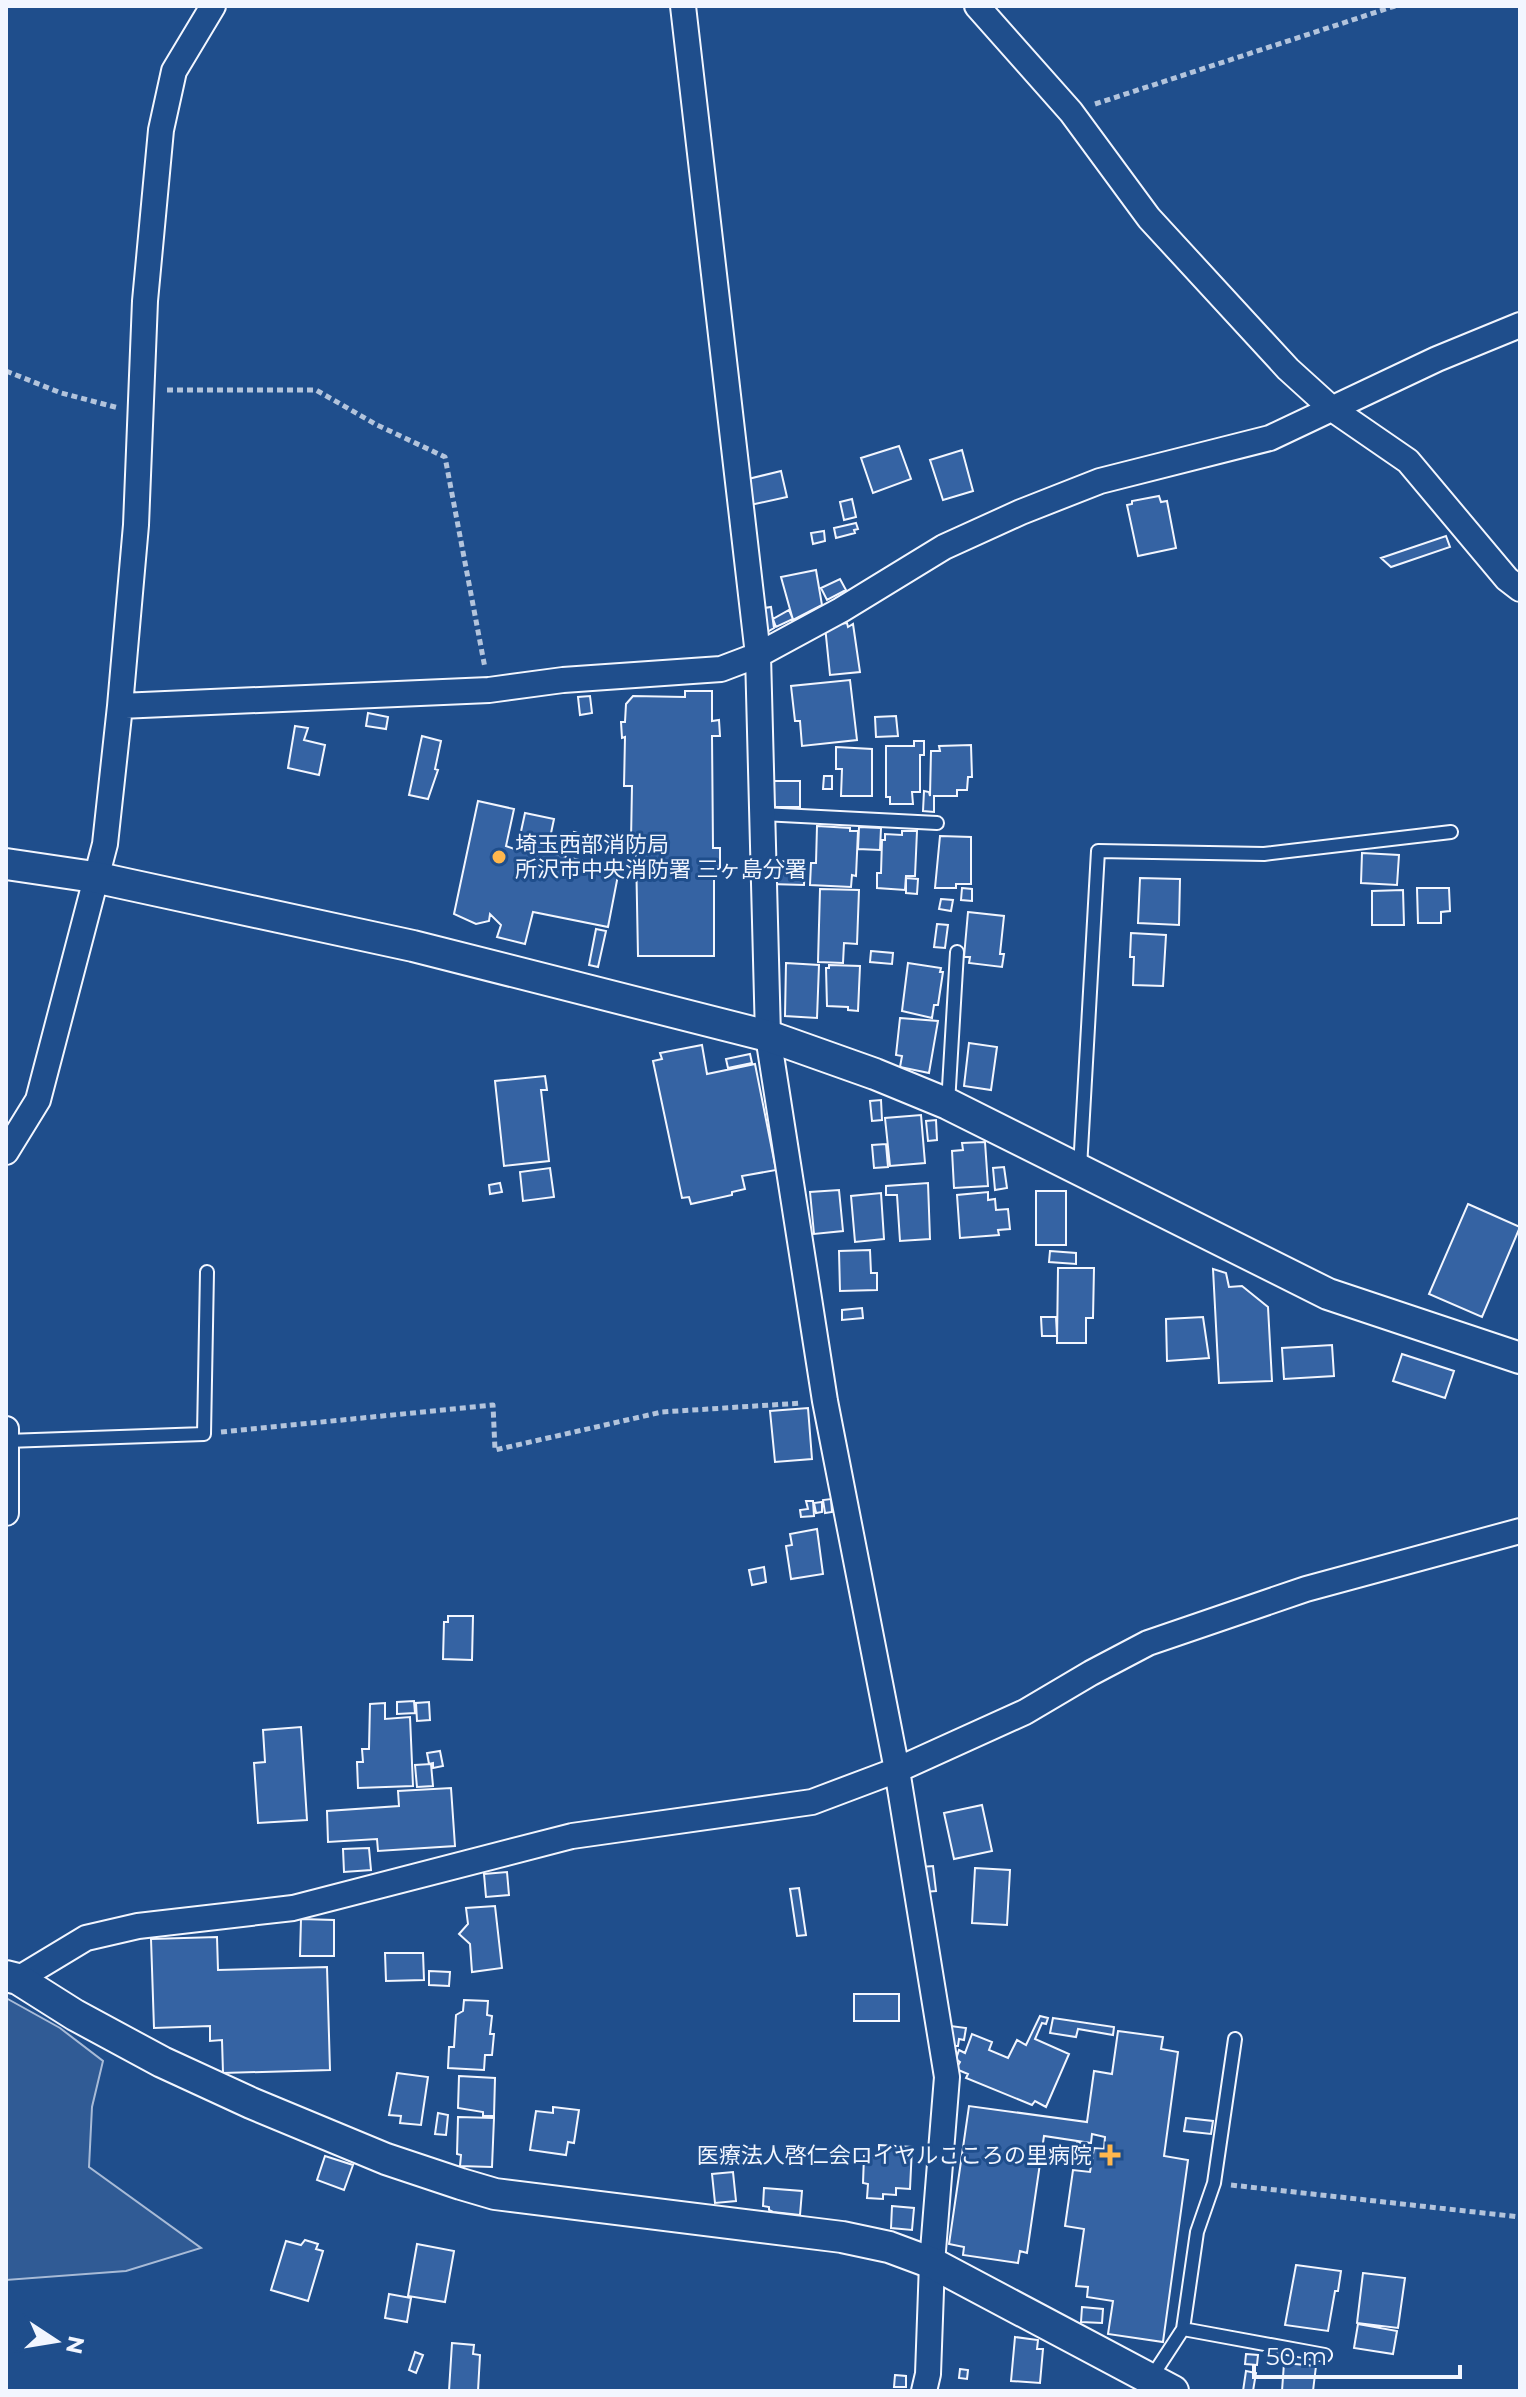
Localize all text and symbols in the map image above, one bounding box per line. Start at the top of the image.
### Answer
place label: 埼玉西部消防局 所沢市中央消防署 三ヶ島分署 [515,831,807,883]
marker: 埼玉西部消防局 所沢市中央消防署 三ヶ島分署 [490,848,508,866]
place label: 医療法人啓仁会ロイヤルこころの里病院 [697,2142,1092,2169]
marker: 医療法人啓仁会ロイヤルこころの里病院 [1099,2144,1121,2166]
north arrow [16,2301,96,2381]
scale bar [1254,2329,1460,2379]
text: N [60,2334,90,2357]
text: 50 m [1266,2342,1327,2371]

